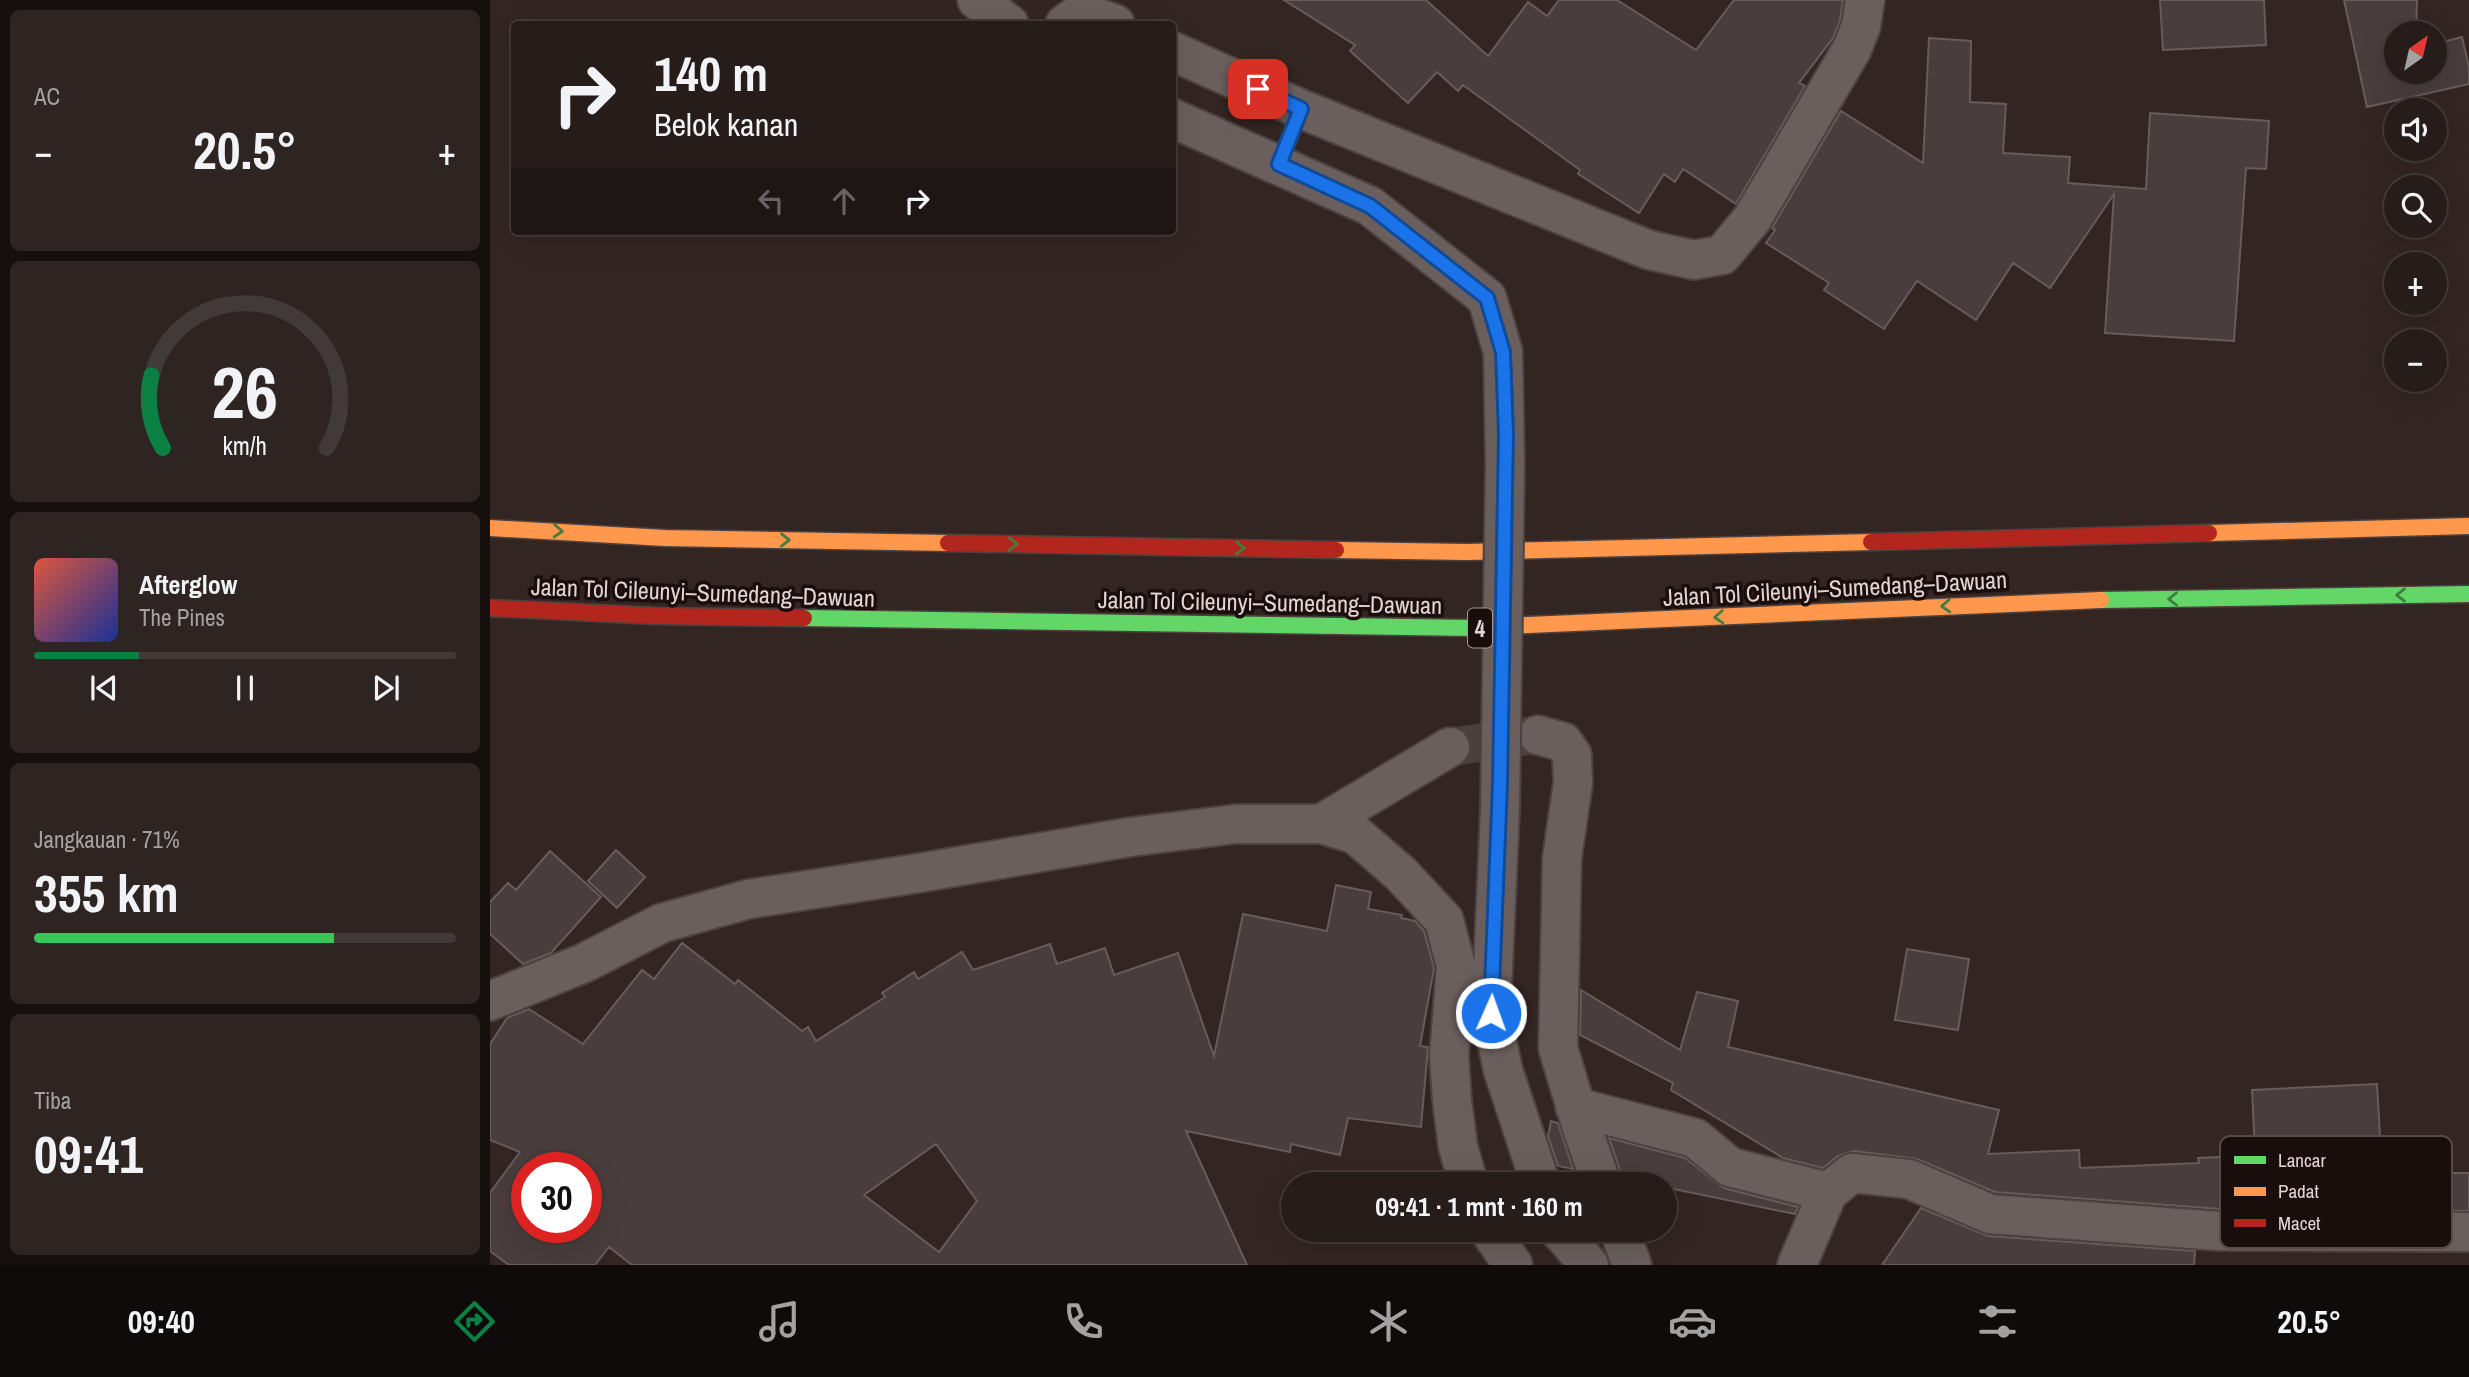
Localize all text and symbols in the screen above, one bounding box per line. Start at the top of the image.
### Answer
north arrow [2384,21,2446,84]
map controls [2384,21,2447,392]
text: 140 m [654,40,768,106]
icon: right [539,49,630,140]
pin [1228,59,1288,119]
icon: arrive [1239,70,1277,108]
text: AC [34,81,60,112]
button: sound [2384,98,2447,161]
text: Belok kanan [654,103,798,146]
text: 20.5° [193,115,297,185]
text: − [34,126,52,177]
text: + [438,126,456,177]
button: search [2384,175,2447,238]
icon: left [752,182,790,220]
icon: ahead [825,182,863,220]
icon: right [898,182,936,220]
button: + [2384,252,2447,315]
button: − [2384,329,2447,392]
text: 26 [212,343,278,441]
text: km/h [223,428,267,462]
one-way arrow [553,524,564,539]
one-way arrow [781,532,791,548]
one-way arrow [1008,536,1019,552]
one-way arrow [1236,540,1246,556]
street label: Jalan Tol Cileunyi–Sumedang–Dawuan [1662,563,2008,613]
text: Afterglow [139,567,237,602]
street label: Jalan Tol Cileunyi–Sumedang–Dawuan [530,570,876,614]
street label: Jalan Tol Cileunyi–Sumedang–Dawuan [1098,583,1442,621]
one-way arrow [2395,588,2406,603]
one-way arrow [2168,591,2178,607]
one-way arrow [1940,598,1951,613]
text: The Pines [139,602,225,633]
road number: 4 [1468,608,1492,648]
one-way arrow [1713,609,1724,624]
icon: previous [85,669,123,707]
icon: pause [226,669,264,707]
icon: next [367,669,405,707]
text: Jangkauan · 71% [34,824,180,855]
text: 355 km [34,858,179,928]
position arrow [1454,976,1528,1050]
text: Tiba [34,1085,71,1116]
text: 09:41 [34,1119,143,1189]
legend [2220,1136,2452,1248]
text: Lancar [2278,1147,2326,1173]
speed limit sign: 30 [511,1152,602,1243]
text: Padat [2278,1178,2319,1204]
text: 09:41 · 1 mnt · 160 m [1375,1189,1583,1224]
text: Macet [2278,1210,2321,1236]
icon: directions [450,1297,499,1346]
icon: music [755,1297,804,1346]
icon: phone [1059,1297,1108,1346]
icon: climate [1364,1297,1413,1346]
icon: car [1668,1297,1717,1346]
icon: filters [1973,1297,2022,1346]
text: 09:40 [128,1300,195,1343]
text: 20.5° [2277,1300,2341,1343]

